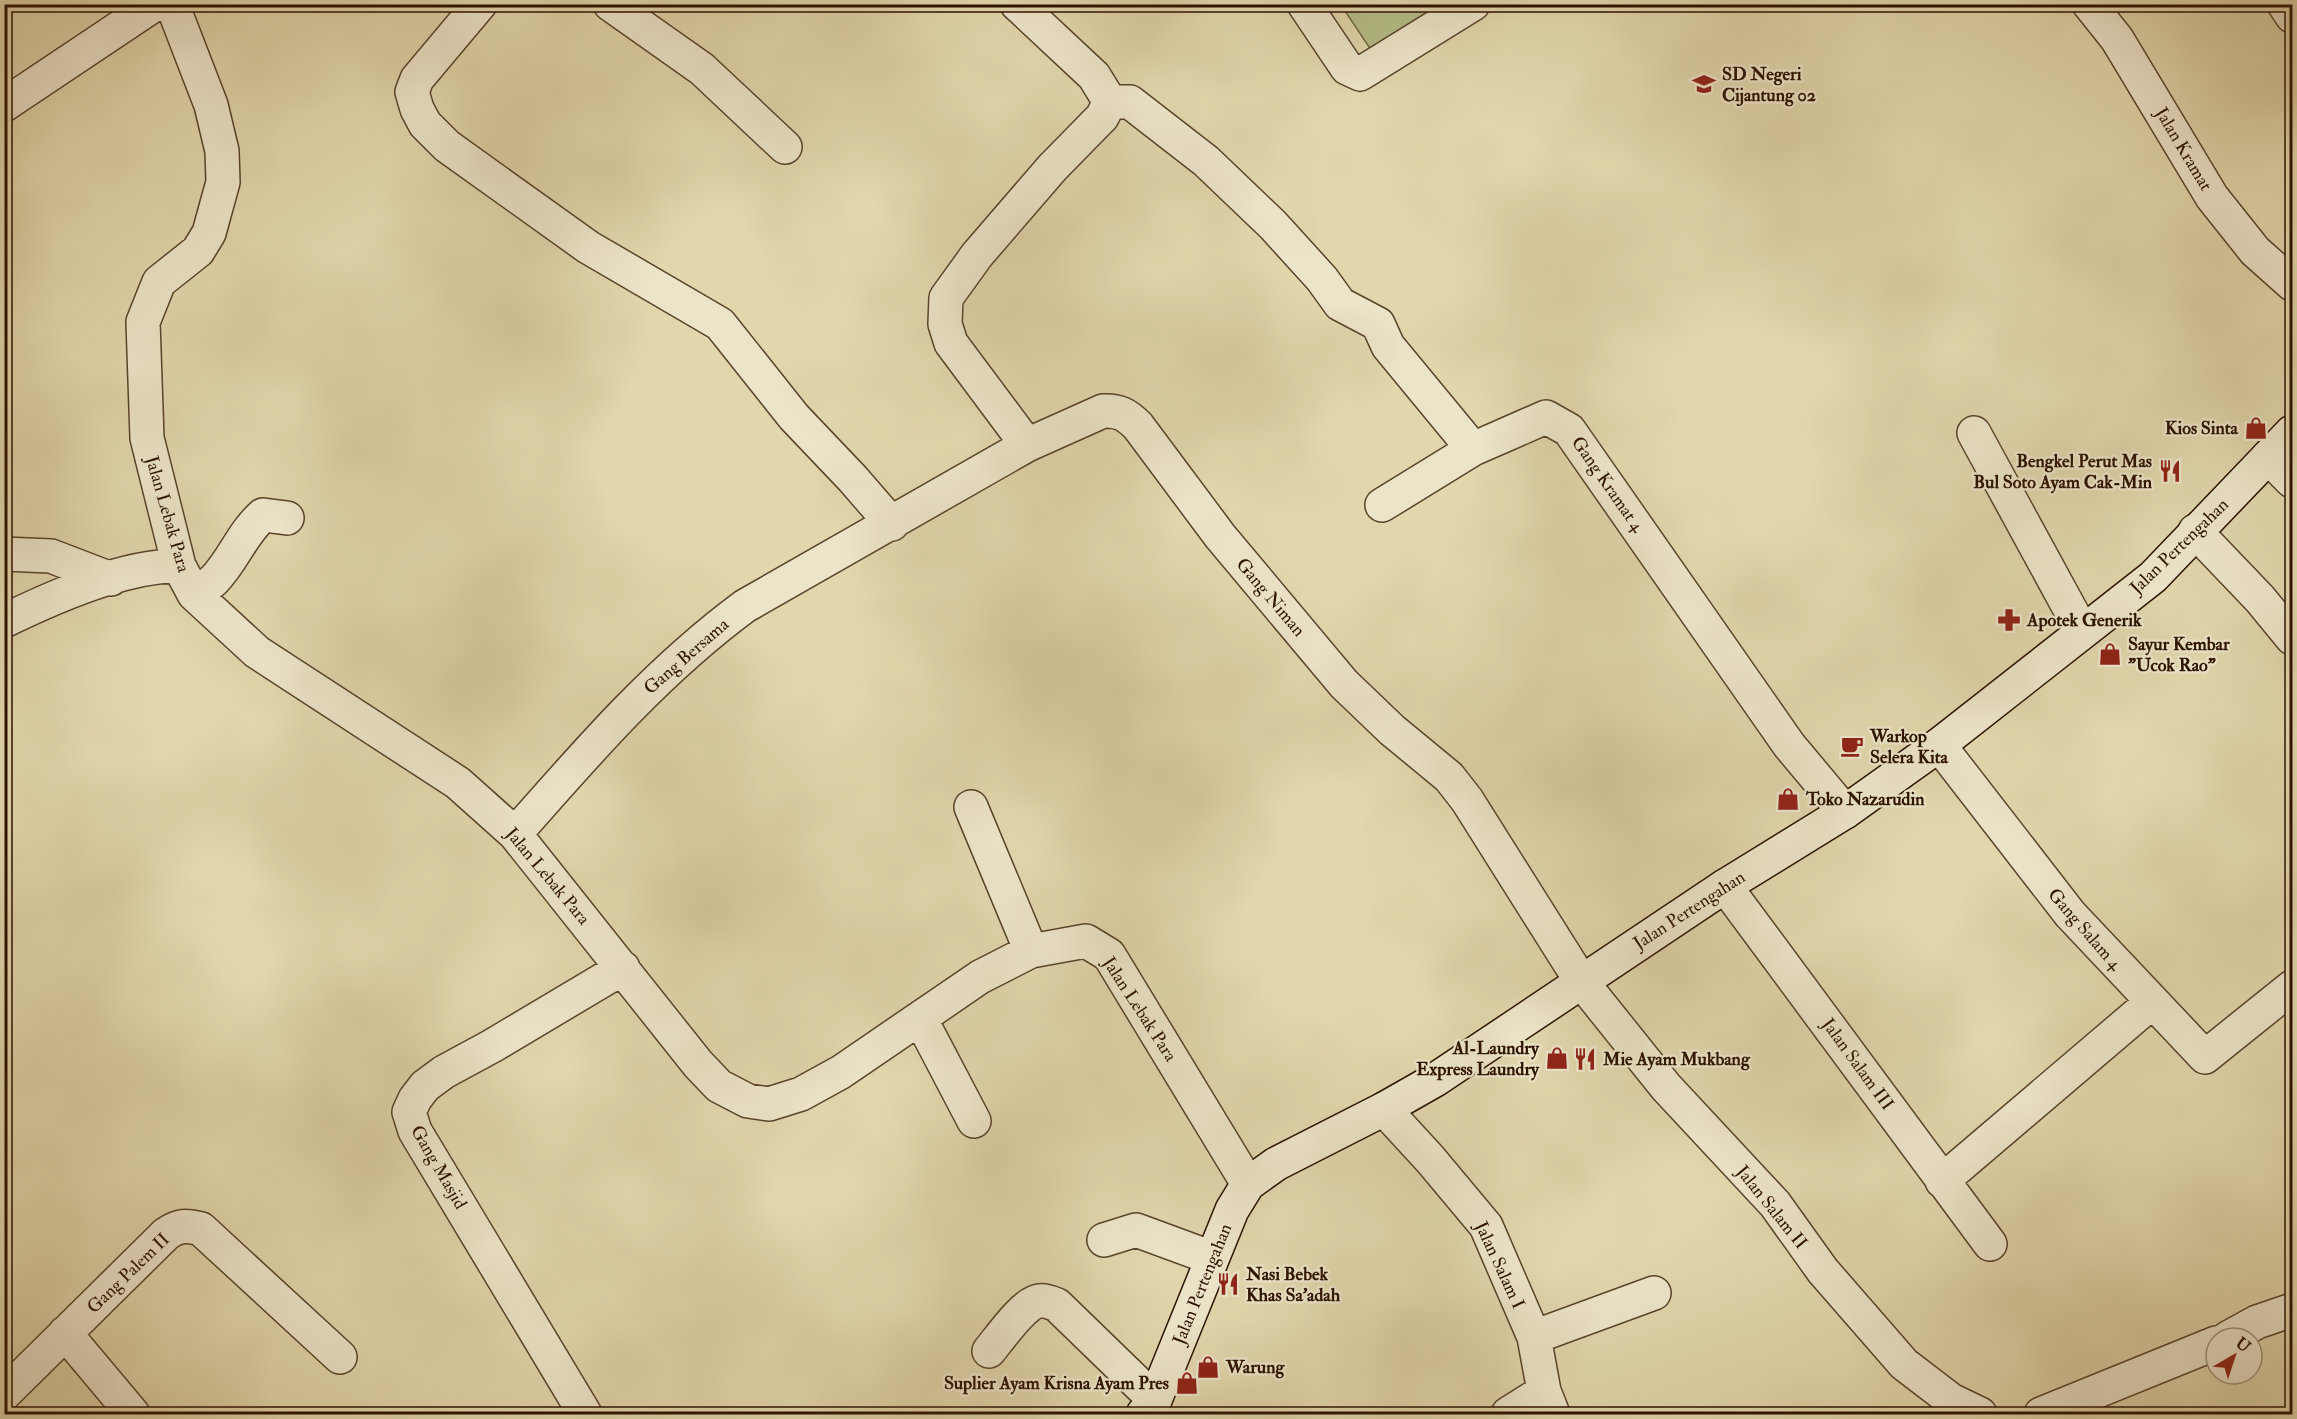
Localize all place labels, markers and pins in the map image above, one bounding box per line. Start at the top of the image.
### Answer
place label: SD Negeri Cijantung 02 [1722,63,1816,107]
school or university icon: SD Negeri Cijantung 02 [1691,71,1717,97]
shop icon: Kios Sinta [2243,415,2269,441]
place label: Kios Sinta [2165,417,2239,440]
place label: Bengkel Perut Mas Bul Soto Ayam Cak-Min [1973,450,2153,494]
restaurant icon: Bengkel Perut Mas Bul Soto Ayam Cak-Min [2157,458,2183,484]
pharmacy icon: Apotek Generik [1996,607,2022,633]
place label: Apotek Generik [2026,609,2142,632]
place label: Sayur Kembar "Ucok Rao" [2128,633,2230,677]
shop icon: Sayur Kembar "Ucok Rao" [2097,641,2123,667]
place label: Warkop Selera Kita [1869,725,1949,769]
cafe icon: Warkop Selera Kita [1839,733,1865,759]
shop icon: Toko Nazarudin [1775,786,1801,812]
place label: Toko Nazarudin [1805,788,1925,811]
place label: Al-Laundry Express Laundry [1416,1037,1540,1081]
shop icon: Al-Laundry Express Laundry [1544,1045,1570,1071]
restaurant icon: Mie Ayam Mukbang [1572,1046,1598,1072]
place label: Mie Ayam Mukbang [1602,1048,1751,1071]
place label: Nasi Bebek Khas Sa'adah [1245,1263,1341,1307]
restaurant icon: Nasi Bebek Khas Sa'adah [1215,1271,1241,1297]
shop icon: Warung [1195,1354,1221,1380]
place label: Warung [1225,1356,1285,1379]
shop icon: Suplier Ayam Krisna Ayam Pres [1174,1370,1200,1396]
place label: Suplier Ayam Krisna Ayam Pres [944,1372,1169,1395]

